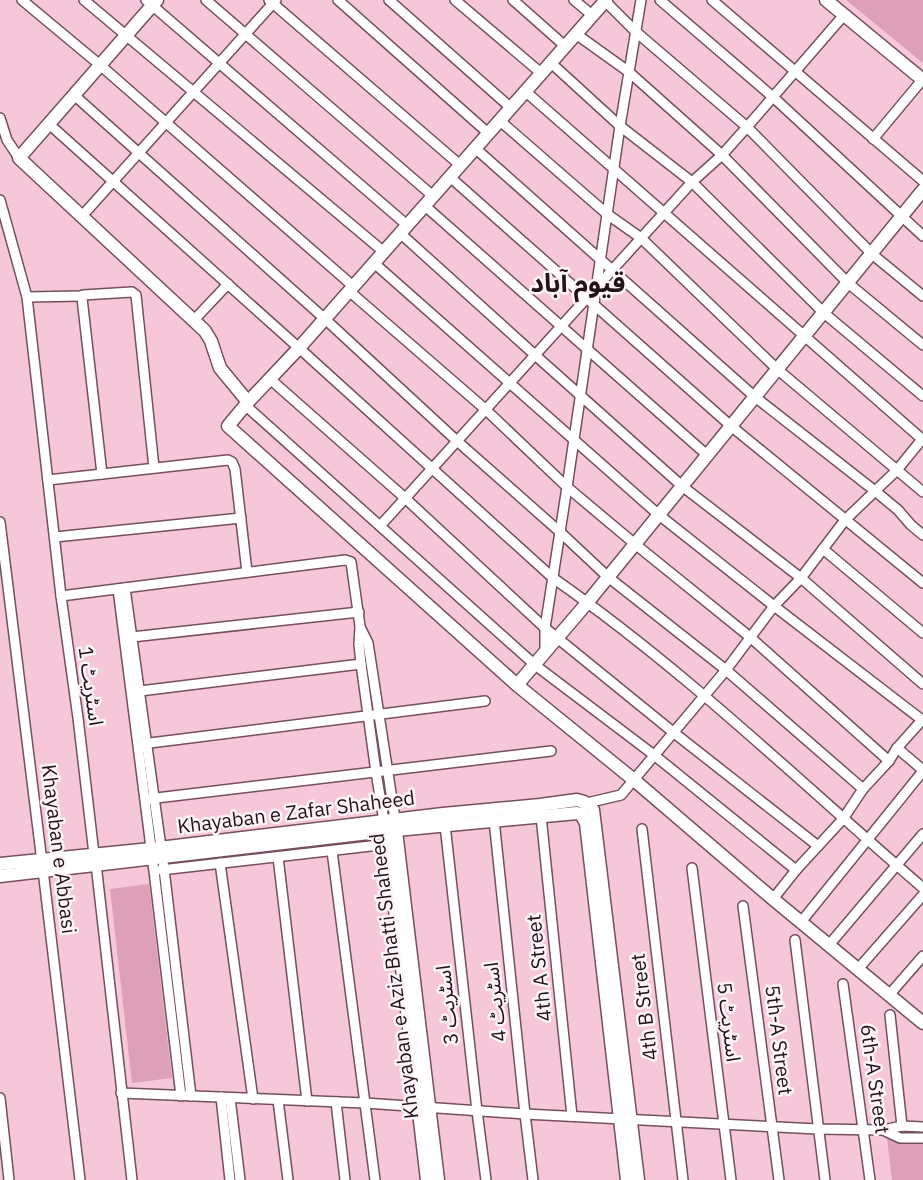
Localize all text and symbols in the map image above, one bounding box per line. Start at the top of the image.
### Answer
district label: قیوم آباد [531,265,625,303]
street label: اسٹریٹ 1 [73,645,110,727]
street label: Khayaban e Abbasi [36,763,83,935]
street label: Khayaban e Zafar Shaheed [176,784,416,839]
street label: Khayaban e Aziz Bhatti Shaheed [363,832,424,1120]
street label: 4th A Street [519,913,558,1023]
street label: 4th B Street [624,952,663,1062]
street label: اسٹریٹ 4 [477,961,512,1043]
street label: اسٹریٹ 3 [429,964,464,1046]
street label: اسٹریٹ 5 [711,981,748,1063]
street label: 5th-A Street [759,984,800,1096]
street label: 6th-A Street [854,1022,897,1135]

